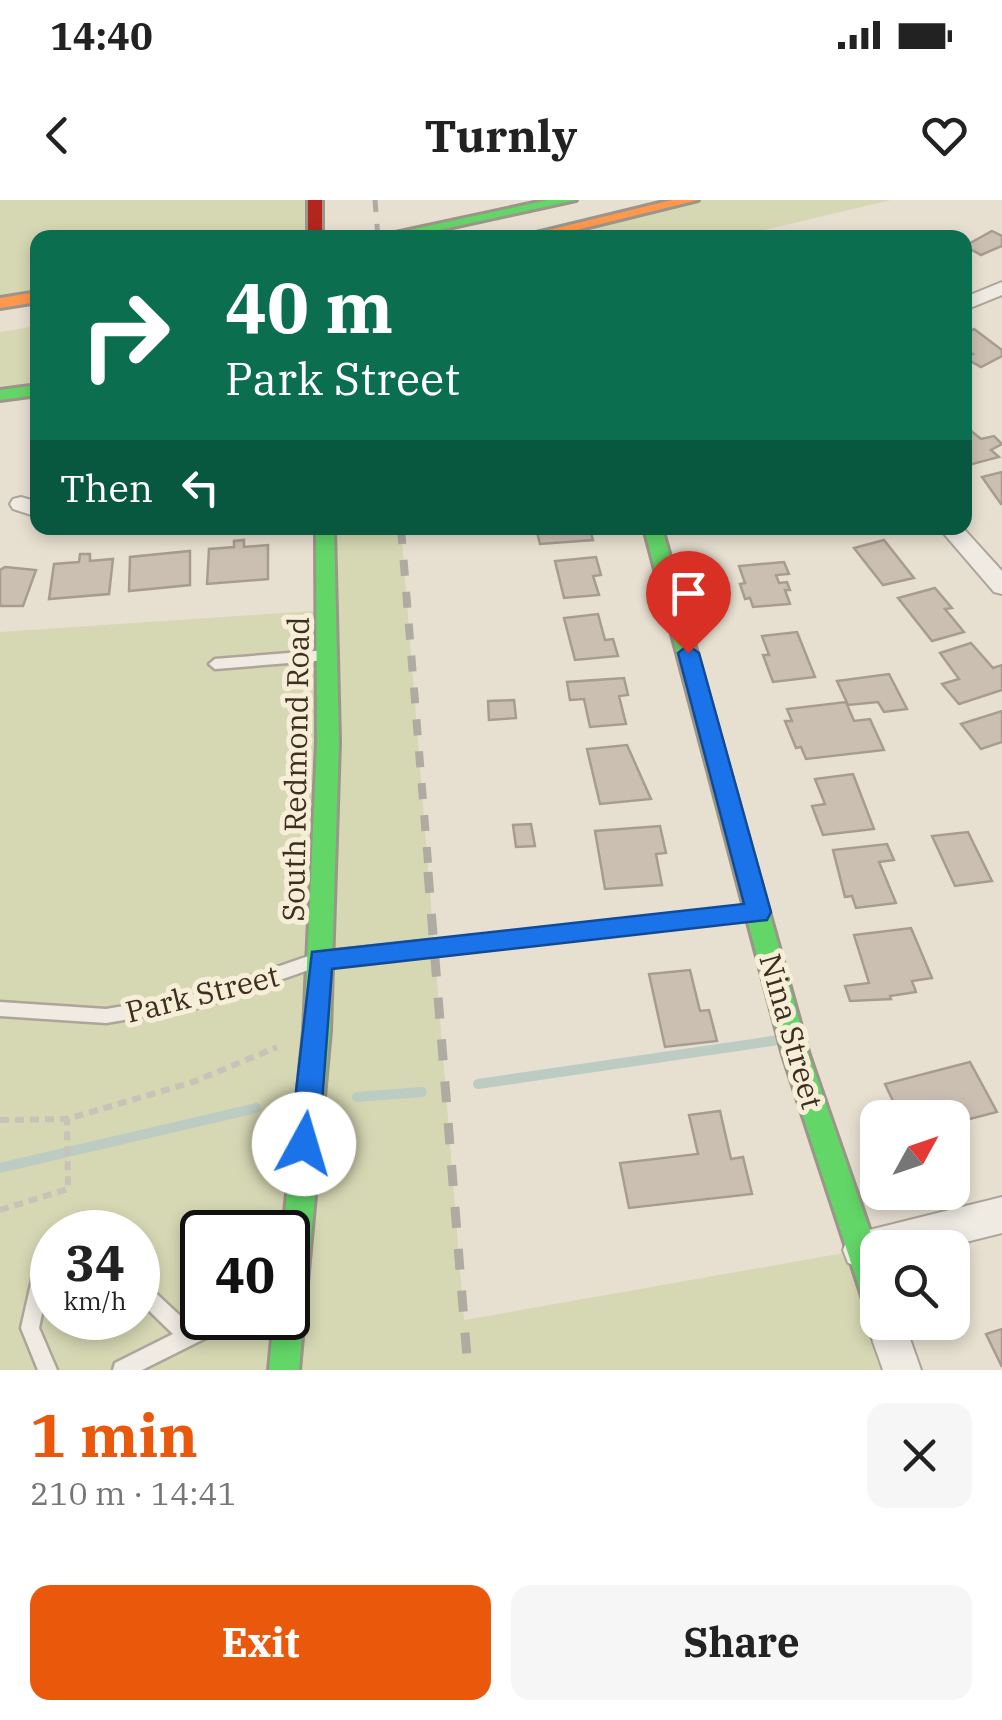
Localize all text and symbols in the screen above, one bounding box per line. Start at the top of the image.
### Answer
text: 14:40 [50,11,153,60]
text: Turnly [425,106,577,164]
icon: back [30,108,85,163]
icon: heart [917,108,972,163]
text: 40 m [225,261,393,352]
icon: right [60,270,190,400]
text: Park Street [225,349,460,407]
icon: left [173,460,228,515]
text: Then [60,463,153,512]
pin [646,551,731,654]
icon: arrive [661,566,716,621]
street label: South Redmond Road [273,616,317,922]
street label: Nina Street [751,949,833,1113]
street label: Park Street [121,955,283,1031]
position arrow [252,1092,356,1196]
north arrow [860,1100,970,1210]
map controls [860,1100,970,1340]
speed limit sign: 40 [180,1210,310,1340]
text: 34 [65,1230,125,1295]
button: search [860,1230,970,1340]
text: km/h [63,1284,127,1317]
text: 1 min [30,1395,198,1474]
button: close [867,1403,972,1508]
text: 210 m · 14:41 [30,1472,237,1514]
button: Exit [30,1585,491,1700]
button: Share [511,1585,972,1700]

